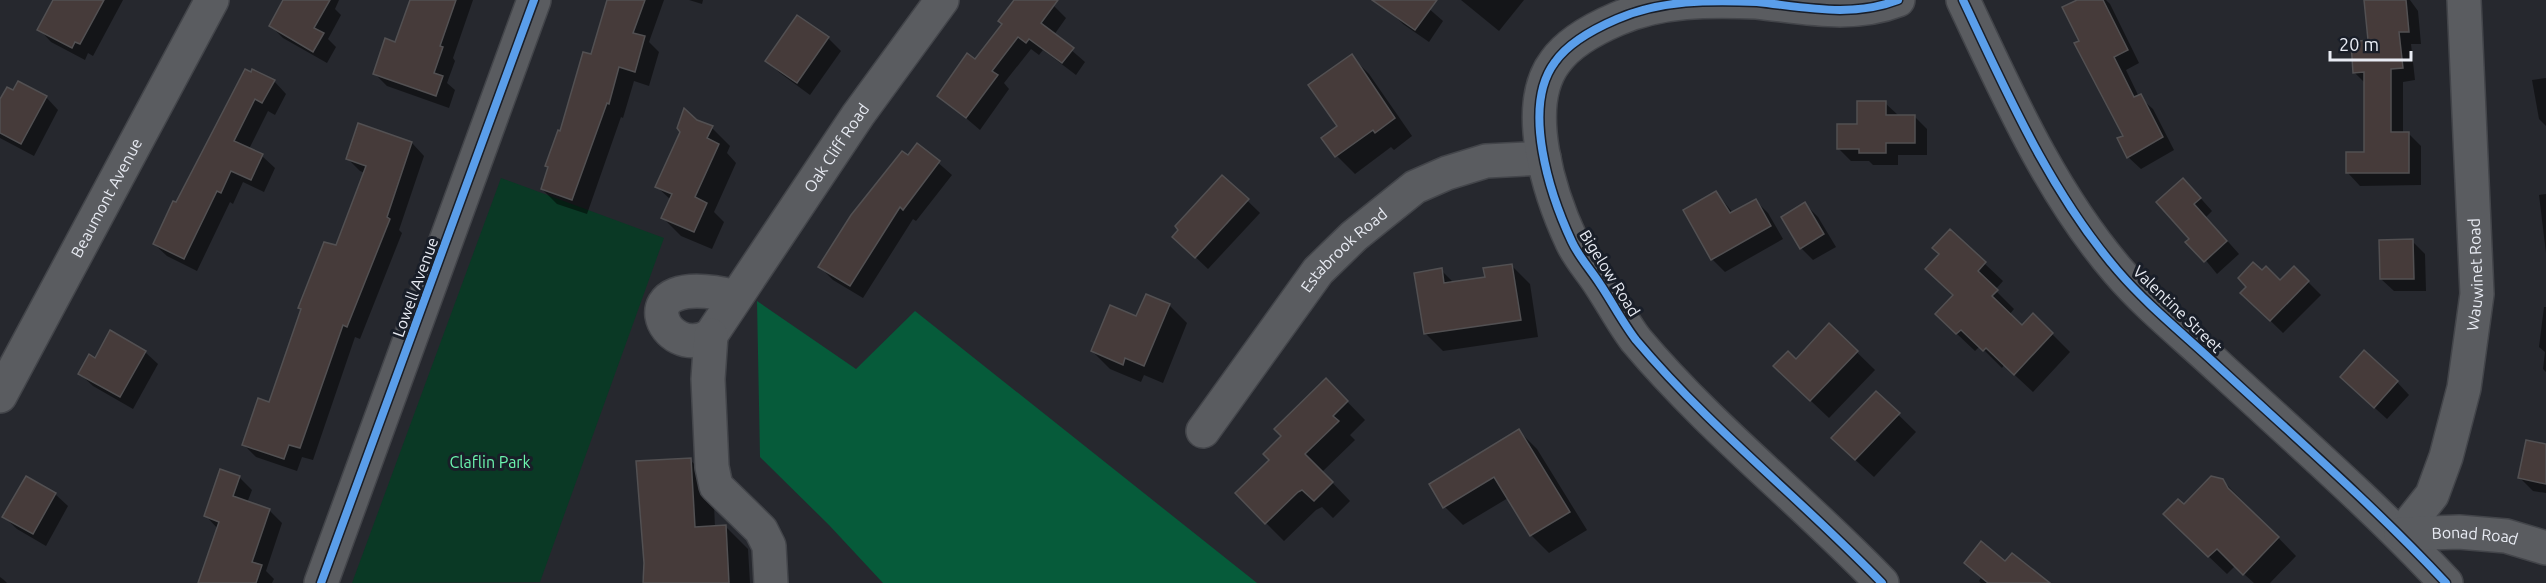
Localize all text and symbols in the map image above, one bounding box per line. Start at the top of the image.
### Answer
scale bar [2330,24,2411,62]
text: 20 m [2339,34,2379,54]
street label: Oak Cliff Road [800,100,872,196]
street label: Beaumont Avenue [67,135,145,260]
street label: Estabrook Road [1297,204,1390,295]
street label: Wauwinet Road [2463,218,2486,332]
street label: Bigelow Road [1576,226,1644,320]
street label: Lowell Avenue [389,235,441,339]
street label: Valentine Street [2130,262,2227,357]
park label: Claflin Park [449,453,531,471]
street label: Bonad Road [2431,523,2520,548]

